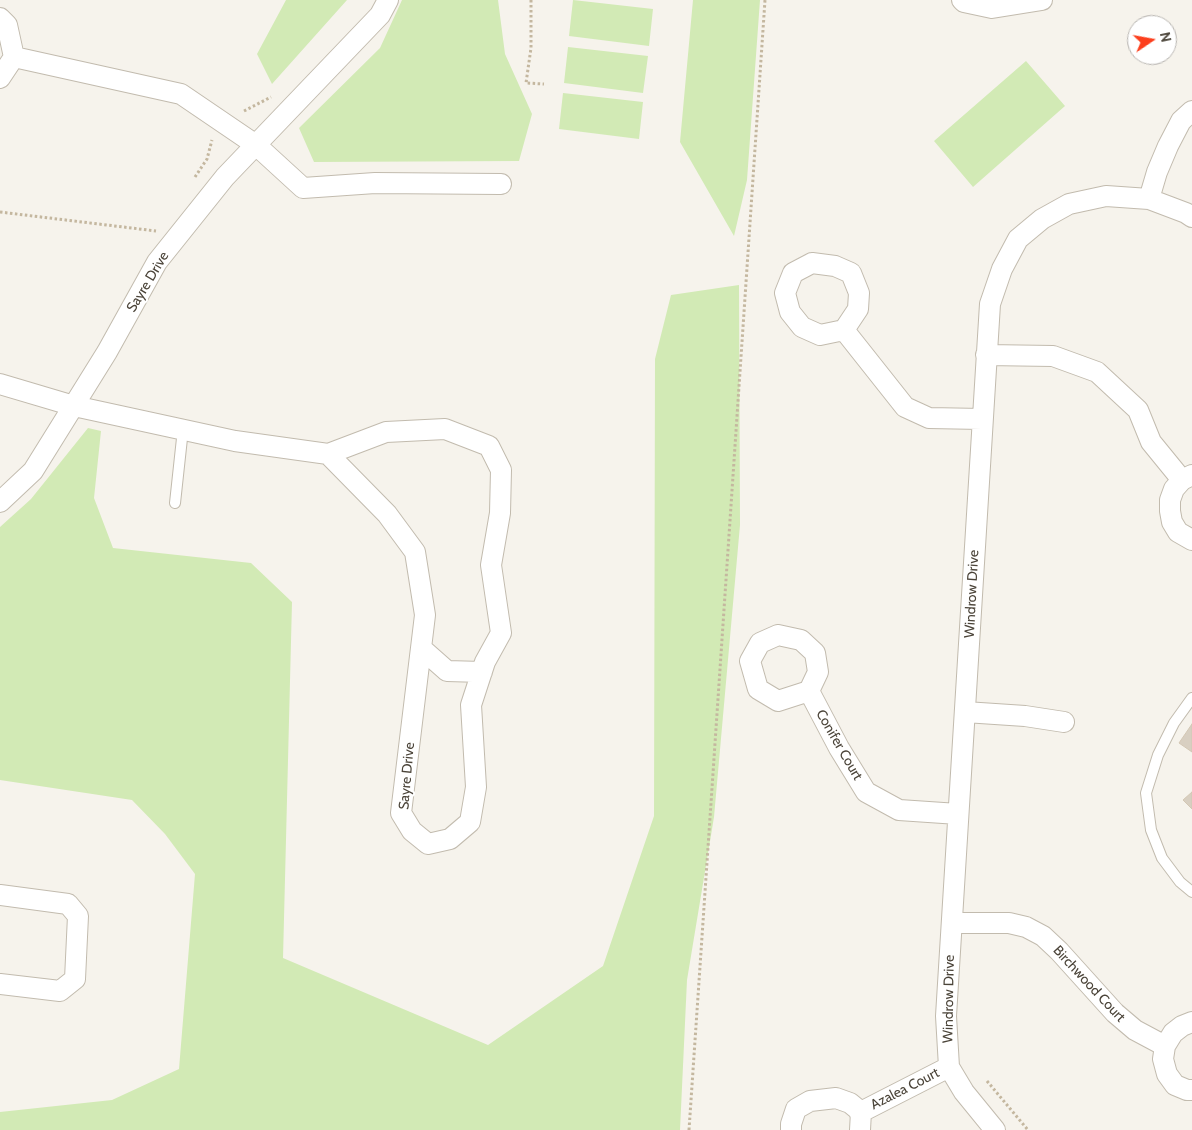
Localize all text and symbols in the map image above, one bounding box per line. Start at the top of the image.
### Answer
north arrow [1127,15,1177,65]
text: N [1156,30,1176,44]
street label: Sayre Drive [123,249,173,315]
street label: Windrow Drive [961,549,983,639]
street label: Conifer Court [812,707,866,783]
street label: Sayre Drive [396,742,418,810]
street label: Birchwood Court [1049,942,1129,1026]
street label: Windrow Drive [940,955,958,1043]
street label: Azalea Court [868,1065,942,1113]

